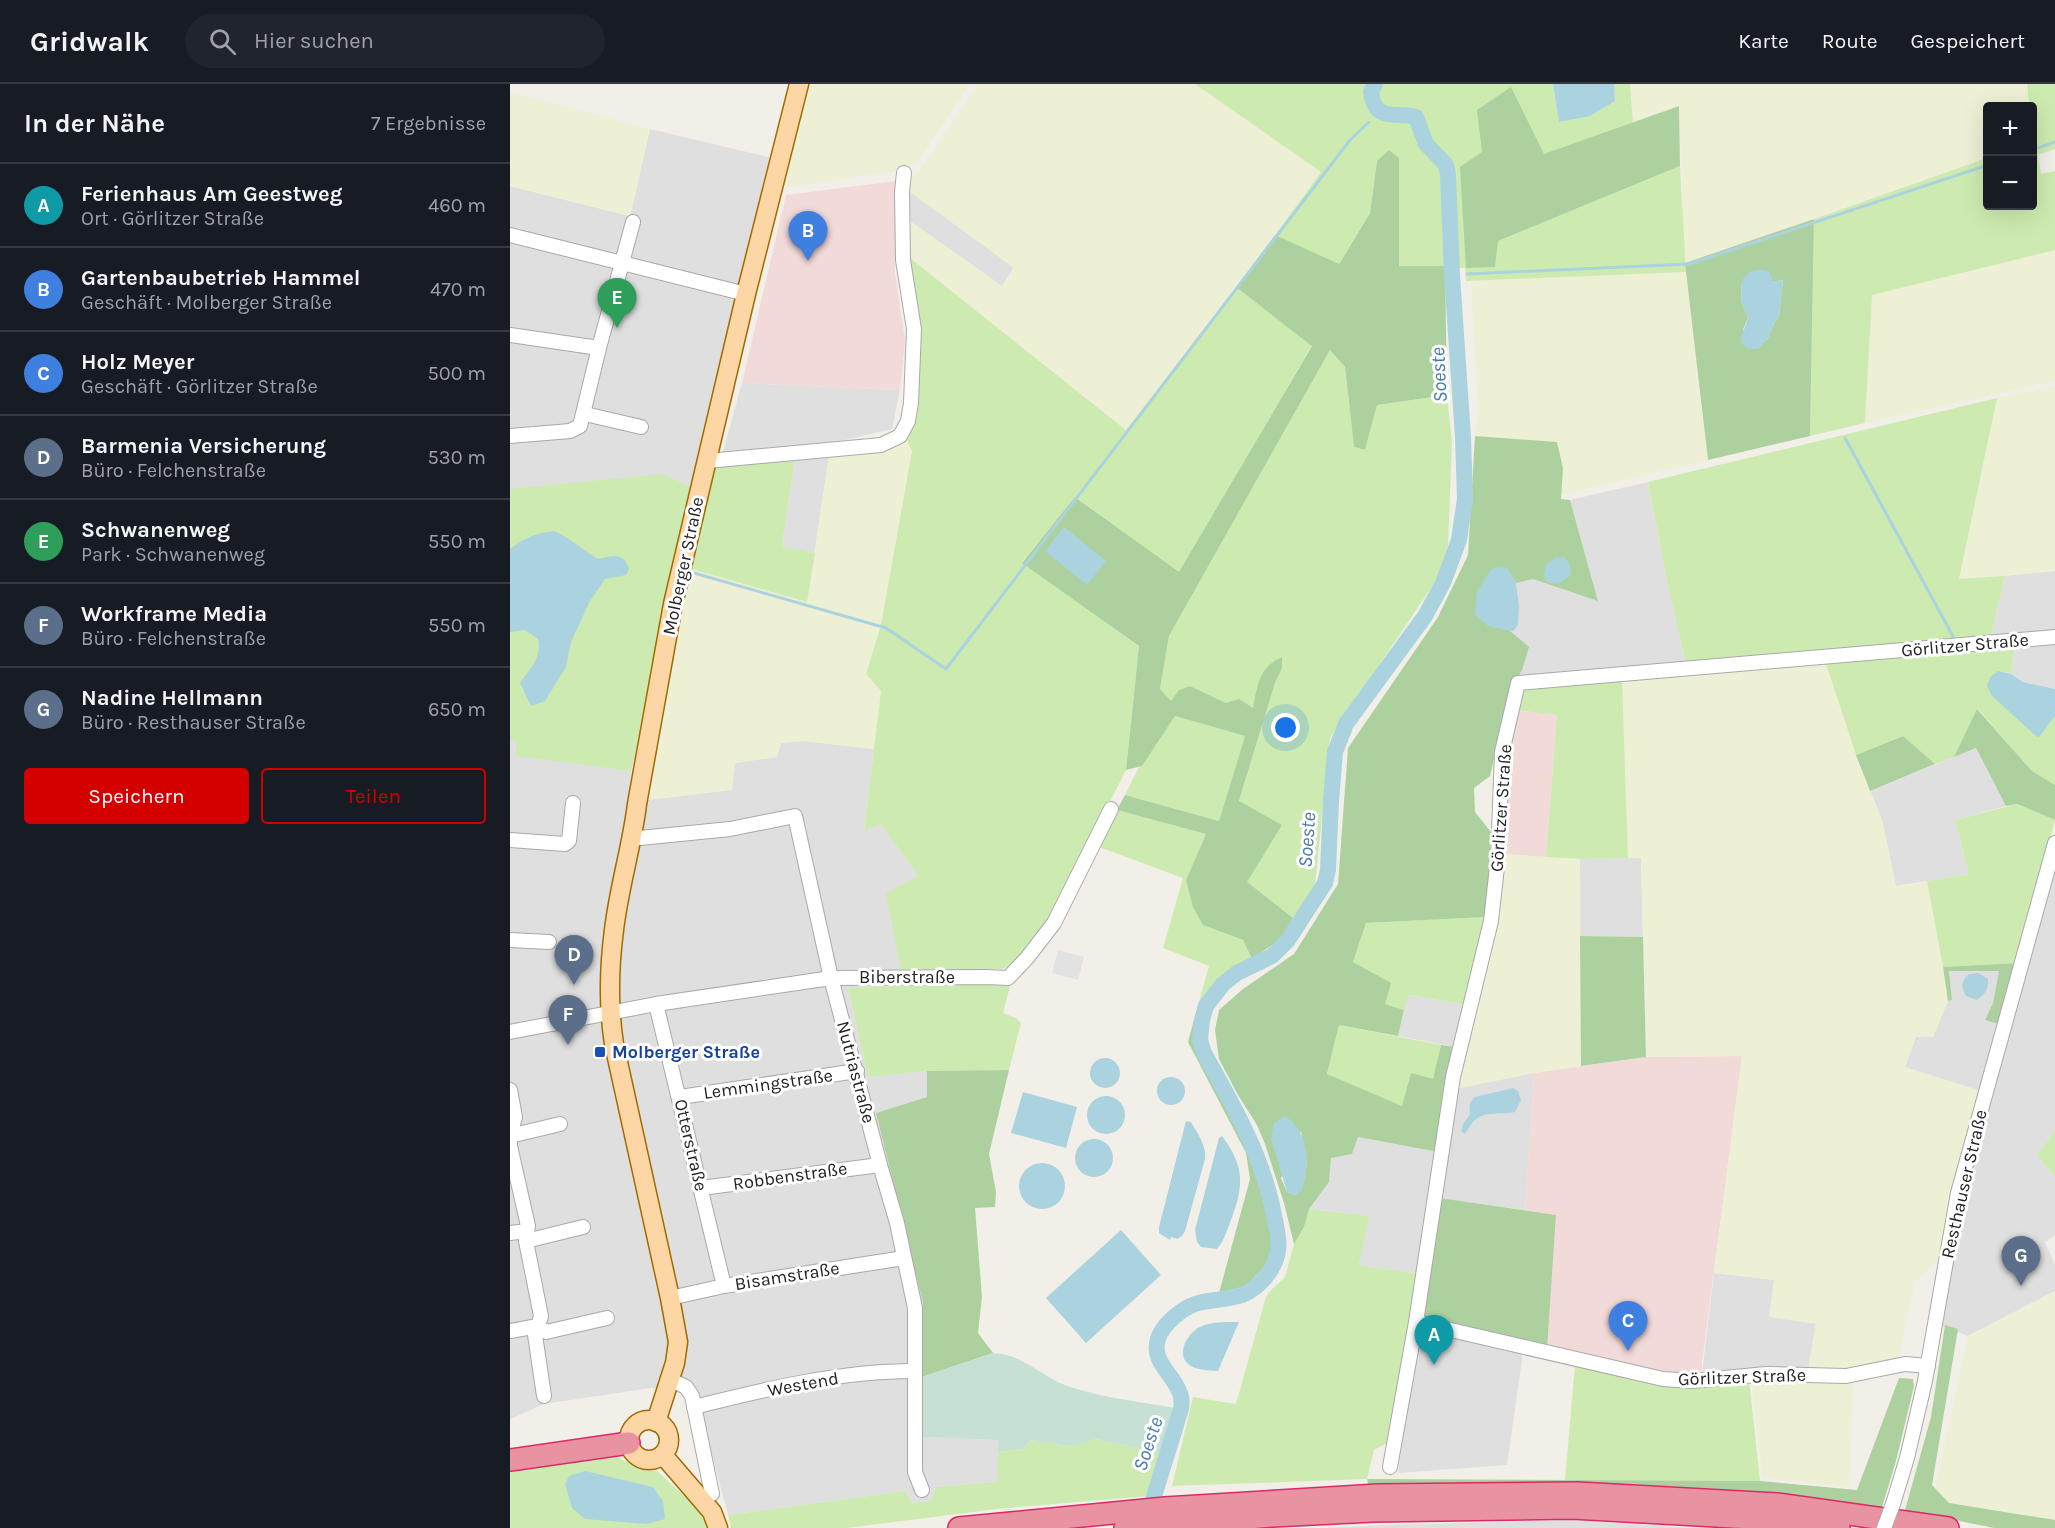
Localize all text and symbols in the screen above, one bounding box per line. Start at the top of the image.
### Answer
search box [185,14,605,68]
text: Gridwalk [30,25,149,58]
icon: search [206,25,239,58]
text: Hier suchen [254,28,374,54]
text: Karte [1738,29,1789,53]
text: Route [1822,29,1878,53]
text: Gespeichert [1911,29,2025,53]
map controls [1983,102,2037,210]
button: + [1983,102,2037,156]
text: In der Nähe [24,108,165,139]
text: 7 Ergebnisse [371,112,486,135]
button: − [1983,156,2037,210]
text: Ferienhaus Am Geestweg [81,181,343,207]
text: A [37,194,50,217]
text: 460 m [428,194,486,217]
text: Ort · Görlitzer Straße [81,207,264,230]
pin: B [788,212,828,261]
text: Gartenbaubetrieb Hammel [81,265,361,291]
text: B [37,278,50,301]
text: 470 m [430,278,486,301]
pin: E [598,278,636,328]
text: Geschäft · Molberger Straße [81,291,332,314]
water label: Soeste [1426,347,1452,403]
text: Holz Meyer [81,349,194,375]
text: C [37,362,50,385]
text: 500 m [428,362,486,385]
text: Geschäft · Görlitzer Straße [81,375,318,398]
text: Barmenia Versicherung [81,433,326,459]
text: D [37,446,50,469]
text: 530 m [428,446,486,469]
text: Büro · Felchenstraße [81,459,266,482]
street label: Molberger Straße [658,495,708,637]
text: Schwanenweg [81,517,230,543]
text: E [38,530,49,553]
text: 550 m [428,530,486,553]
text: Park · Schwanenweg [81,543,265,566]
text: Workframe Media [81,601,267,627]
text: F [38,614,49,637]
text: 550 m [428,614,486,637]
text: Büro · Felchenstraße [81,627,266,650]
street label: Görlitzer Straße [1900,628,2030,662]
text: Nadine Hellmann [81,685,263,711]
text: G [37,698,50,721]
text: 650 m [428,698,486,721]
text: Büro · Resthauser Straße [81,711,306,734]
your location [1271,713,1300,742]
street label: Görlitzer Straße [1486,743,1516,873]
button: Speichern [24,768,249,824]
button: Teilen [261,768,486,824]
water label: Soeste [1294,812,1320,868]
pin: D [554,936,594,985]
street label: Biberstraße [859,966,955,988]
pin: F [548,996,588,1045]
street label: Nutriastraße [832,1019,880,1125]
place label: Molberger Straße [612,1041,760,1063]
marker: Molberger Straße [593,1045,607,1059]
street label: Lemmingstraße [702,1064,834,1104]
street label: Otterstraße [670,1097,712,1193]
street label: Resthauser Straße [1936,1107,1992,1261]
street label: Robbenstraße [731,1157,849,1195]
pin: G [2002,1236,2040,1286]
street label: Bisamstraße [733,1257,841,1295]
pin: C [1608,1302,1648,1351]
pin: A [1414,1316,1454,1365]
street label: Görlitzer Straße [1678,1364,1806,1390]
street label: Westend [766,1367,840,1401]
water label: Soeste [1128,1414,1168,1474]

